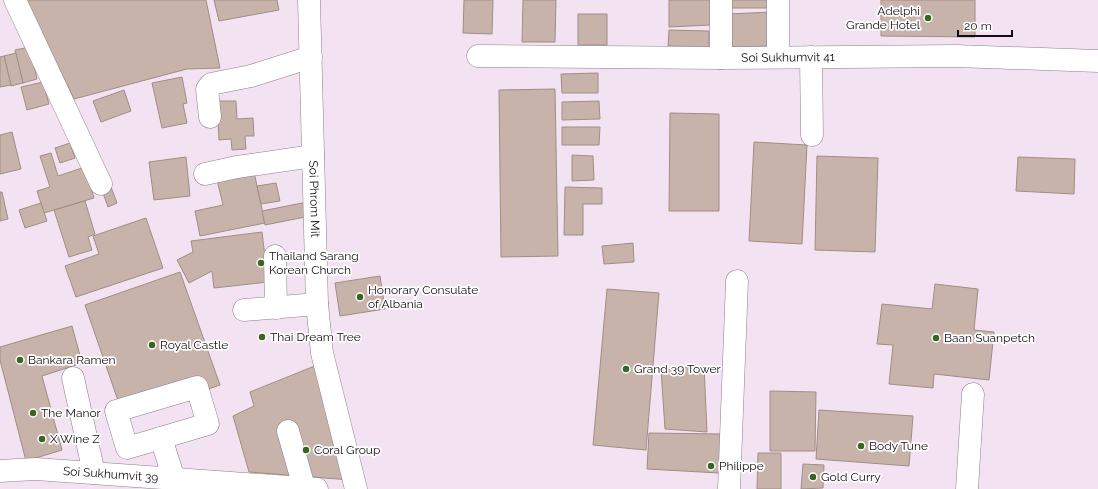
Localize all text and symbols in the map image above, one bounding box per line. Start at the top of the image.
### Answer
place label: Adelphi Grande Hotel [846,4,921,32]
scale bar [958,12,1012,38]
marker: Adelphi Grande Hotel [923,13,933,23]
text: 20 m [964,19,992,33]
street label: Soi Sukhumvit 41 [741,50,835,65]
street label: Soi Phrom Mit [306,160,322,238]
place label: Thailand Sarang Korean Church [269,249,359,277]
marker: Thailand Sarang Korean Church [256,258,266,268]
place label: Honorary Consulate of Albania [368,283,478,311]
marker: Honorary Consulate of Albania [355,292,365,302]
place label: Thai Dream Tree [270,330,361,344]
place label: Baan Suanpetch [944,331,1035,345]
marker: Thai Dream Tree [257,332,267,342]
marker: Baan Suanpetch [931,333,941,343]
place label: Royal Castle [160,338,228,352]
marker: Royal Castle [147,340,157,350]
place label: Bankara Ramen [28,353,116,367]
marker: Bankara Ramen [15,355,25,365]
place label: Grand 39 Tower [634,362,721,376]
marker: Grand 39 Tower [621,364,631,374]
place label: The Manor [41,406,102,420]
marker: The Manor [28,408,38,418]
place label: X Wine Z [50,432,100,446]
marker: X Wine Z [37,434,47,444]
place label: Body Tune [869,439,928,453]
marker: Body Tune [856,441,866,451]
place label: Coral Group [314,443,380,457]
marker: Coral Group [301,445,311,455]
place label: Philippe [719,459,764,473]
marker: Philippe [706,461,716,471]
street label: Soi Sukhumvit 39 [63,464,159,485]
place label: Gold Curry [821,470,881,484]
marker: Gold Curry [808,472,818,482]

